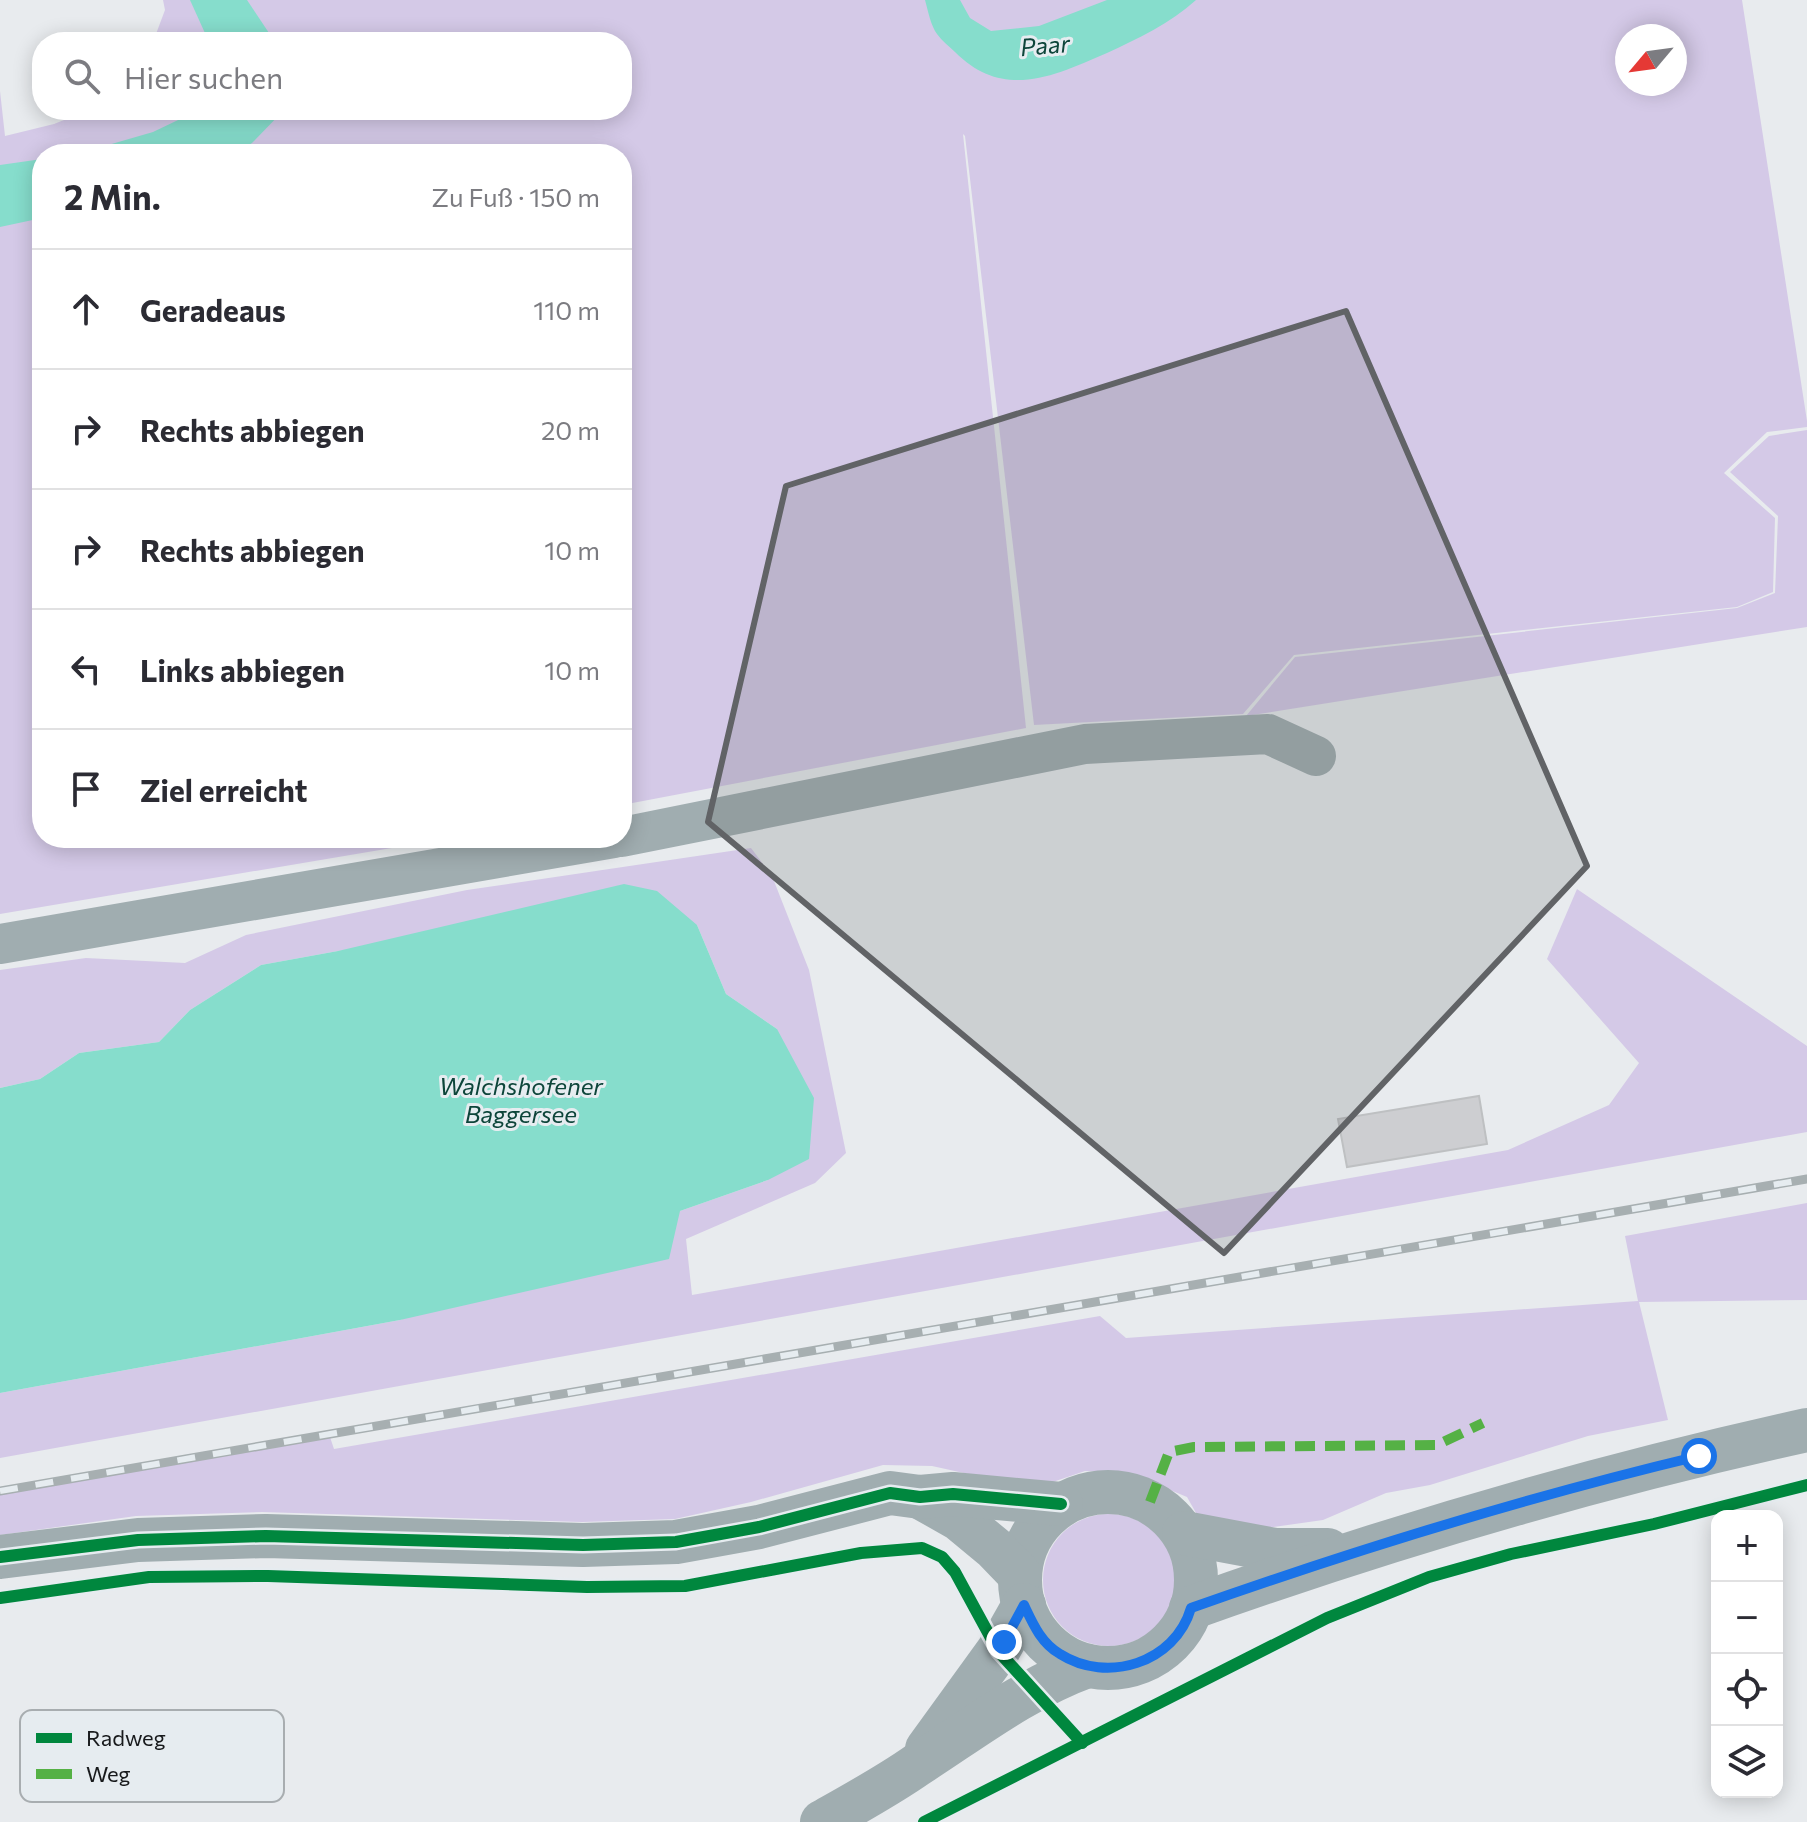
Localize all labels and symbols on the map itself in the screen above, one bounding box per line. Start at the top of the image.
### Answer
north arrow [1615,24,1687,96]
water label: Paar [1019,28,1072,61]
water label: Walchshofener Baggersee [439,1071,604,1128]
route start [1681,1438,1717,1474]
route end [986,1624,1022,1660]
legend [20,1710,284,1802]
text: Radweg [86,1724,166,1751]
text: Weg [86,1760,131,1787]

